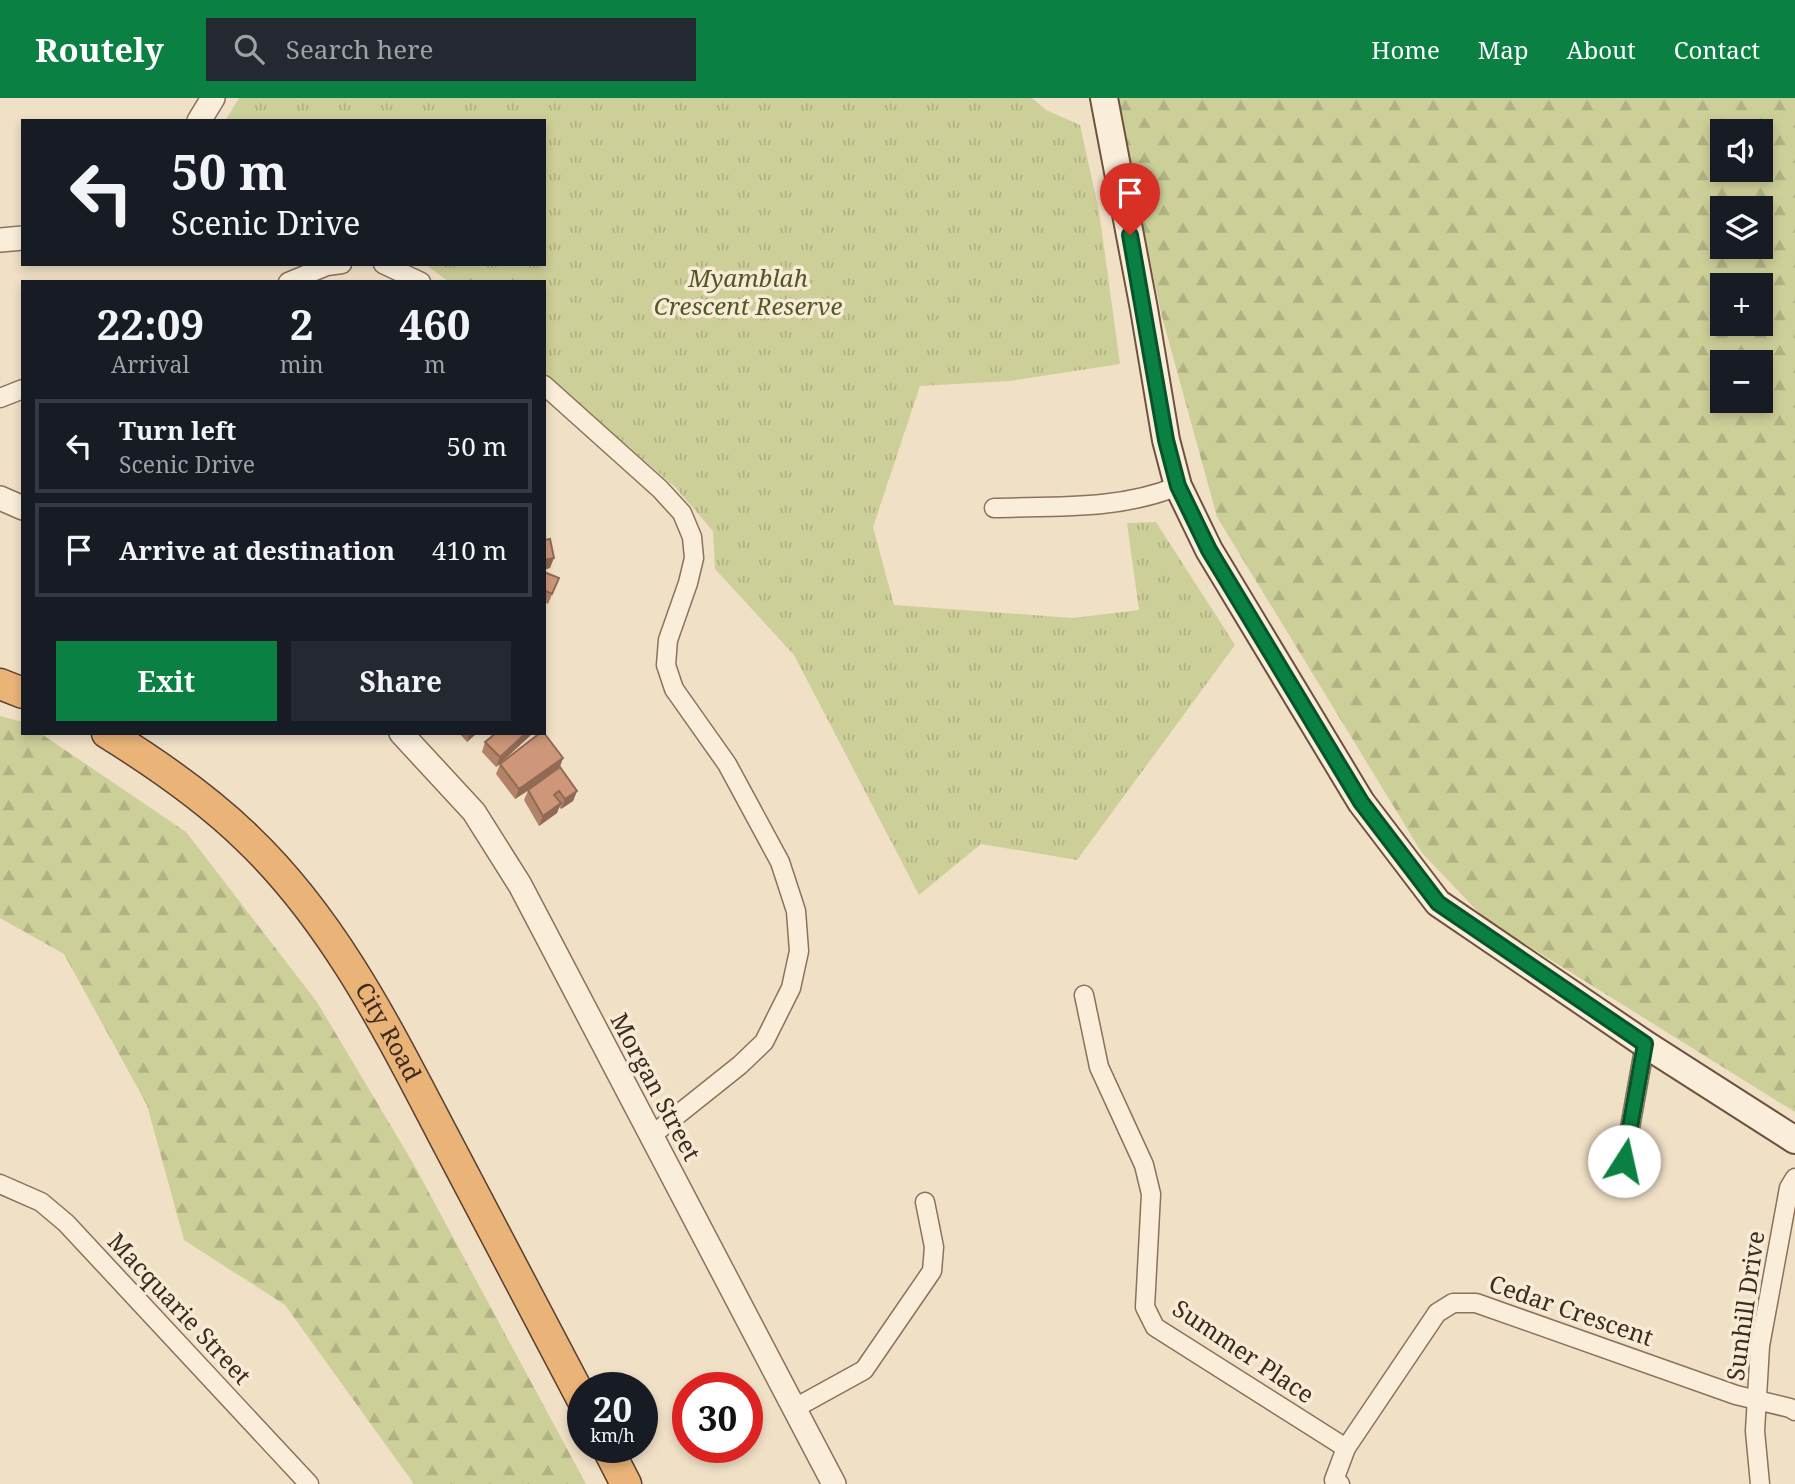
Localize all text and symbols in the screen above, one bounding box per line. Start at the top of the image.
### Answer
search box [206,18,696,81]
text: Routely [35,27,164,72]
icon: search [230,30,268,68]
text: Search here [286,31,433,67]
text: Home [1371,33,1440,66]
text: Map [1478,33,1529,66]
text: About [1567,33,1636,66]
text: Contact [1674,33,1760,66]
map controls [1710,119,1773,413]
button: sound [1710,119,1773,182]
text: 50 m [171,138,287,204]
icon: left [56,147,147,238]
pin [1100,163,1160,235]
icon: arrive [1111,174,1149,212]
button: layers [1710,196,1773,259]
text: Scenic Drive [171,201,360,244]
park label: Myamblah Crescent Reserve [654,261,842,322]
button: + [1710,273,1773,336]
text: 22:09 [97,295,204,352]
text: 2 [290,295,314,352]
text: 460 [399,295,470,352]
text: Arrival [111,348,190,380]
text: min [280,348,324,380]
text: m [424,348,446,380]
button: − [1710,350,1773,413]
text: Turn left [119,412,236,448]
icon: left [60,427,98,465]
text: 50 m [447,428,507,464]
text: Scenic Drive [119,448,255,480]
icon: arrive [60,531,98,569]
text: Arrive at destination [119,532,395,568]
text: 410 m [432,532,507,568]
button: Exit [56,641,277,721]
button: Share [291,641,511,721]
street label: City Road [348,975,430,1087]
street label: Morgan Street [604,1007,709,1166]
position arrow [1587,1124,1661,1198]
street label: Macquarie Street [101,1225,259,1391]
street label: Sunhill Drive [1718,1229,1771,1383]
street label: Cedar Crescent [1485,1266,1658,1353]
street label: Summer Place [1167,1291,1321,1410]
speed limit sign: 30 [672,1372,763,1463]
text: 20 [593,1385,632,1432]
text: km/h [590,1423,635,1447]

